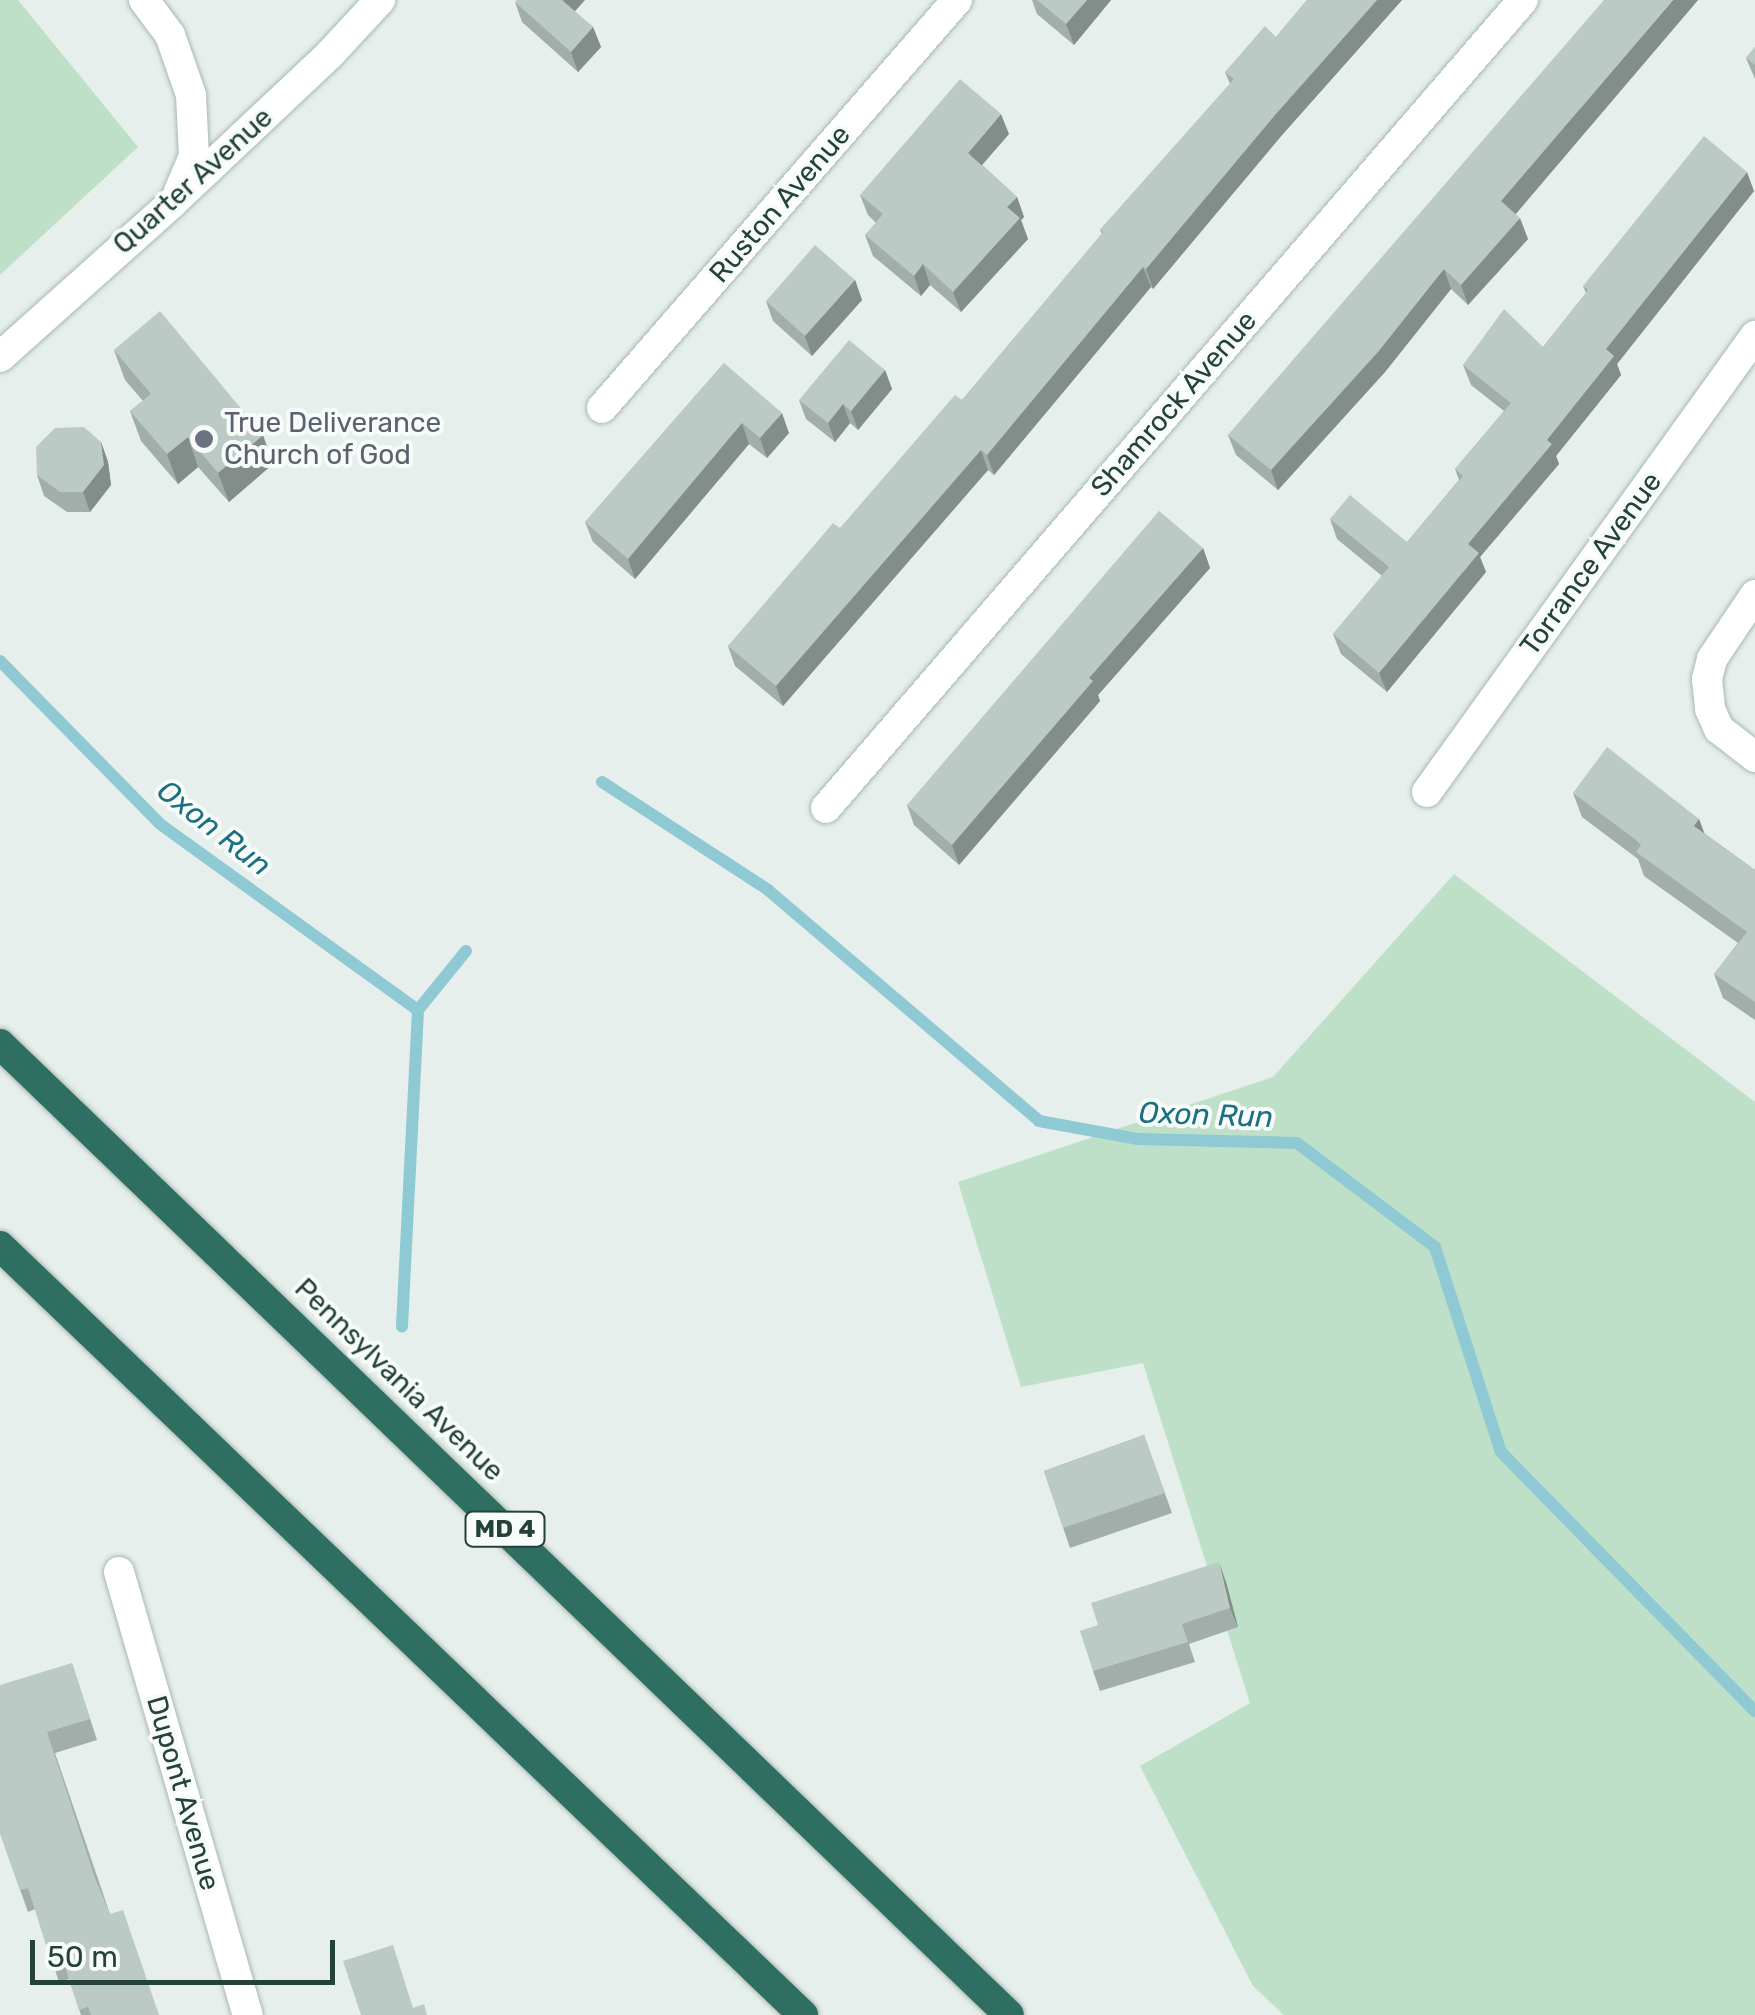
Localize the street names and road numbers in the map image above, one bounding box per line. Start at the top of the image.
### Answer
street label: Quarter Avenue [106,100,280,262]
street label: Ruston Avenue [702,118,858,290]
street label: Shamrock Avenue [1084,304,1264,504]
street label: Torrance Avenue [1513,465,1669,663]
street label: Pennsylvania Avenue [287,1271,511,1489]
road number: MD 4 [462,1509,548,1549]
street label: Dupont Avenue [139,1691,227,1895]

